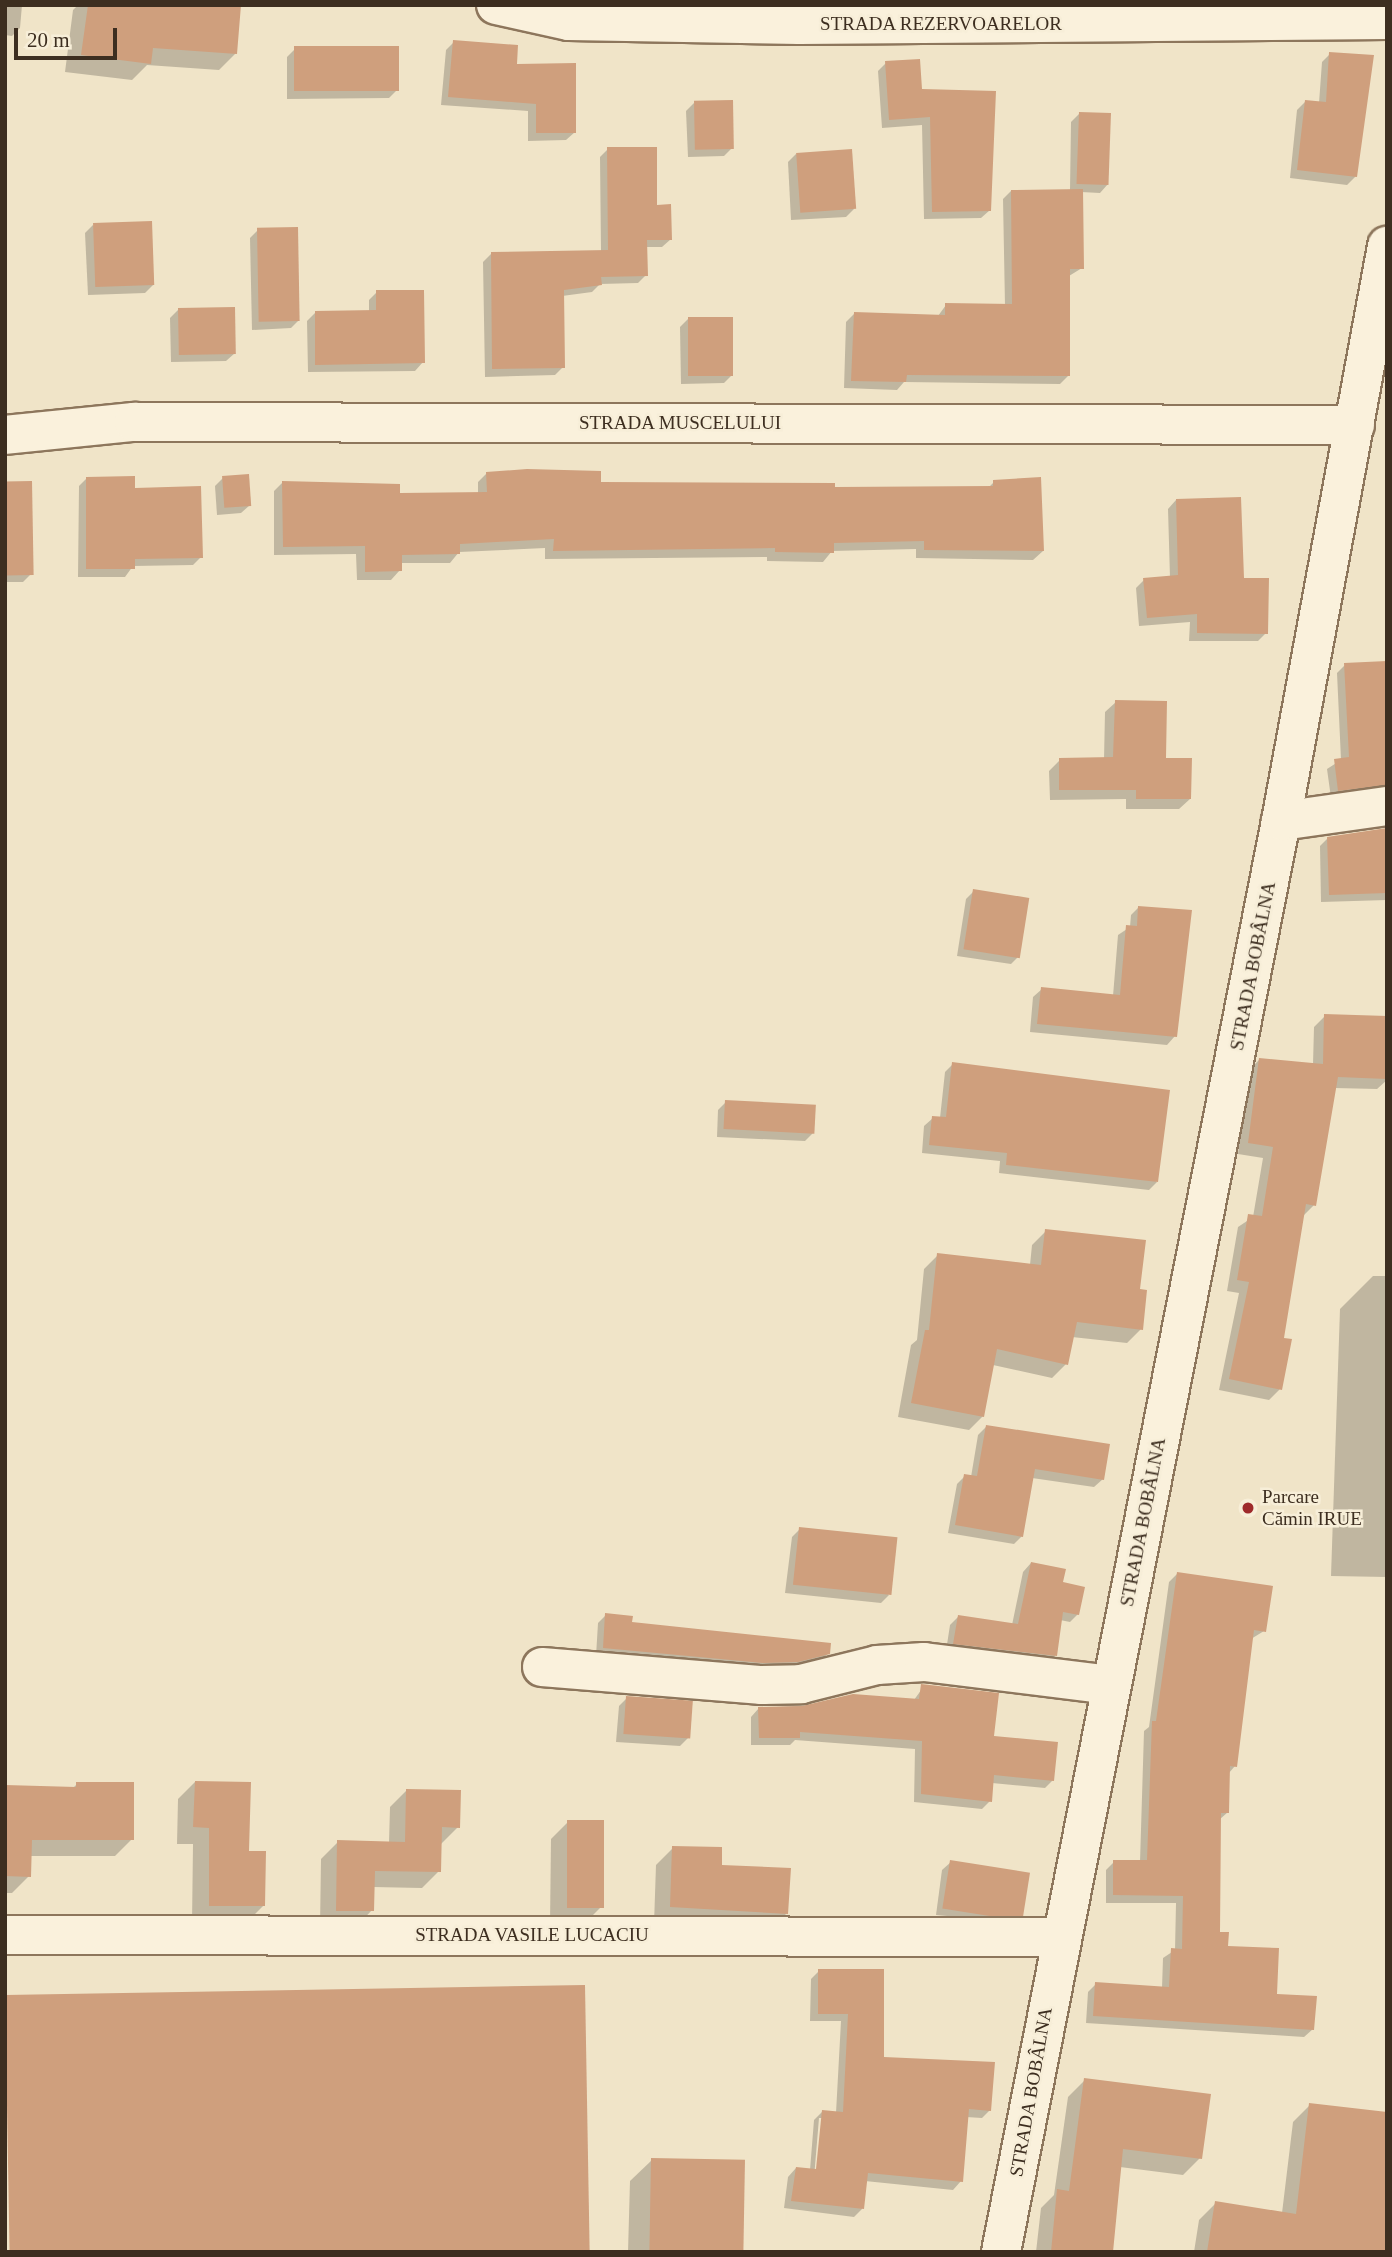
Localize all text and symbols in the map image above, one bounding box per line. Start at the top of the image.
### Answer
street label: STRADA REZERVOARELOR [820,13,1062,35]
scale bar [18,14,121,58]
text: 20 m [27,28,70,52]
street label: STRADA MUSCELULUI [578,412,782,434]
street label: STRADA BOBÂLNA [1225,879,1281,1053]
street label: STRADA BOBÂLNA [1115,1435,1171,1609]
place label: Parcare Cămin IRUE [1262,1486,1362,1530]
marker: Parcare Cămin IRUE [1240,1500,1256,1516]
street label: STRADA VASILE LUCACIU [414,1924,650,1946]
street label: STRADA BOBÂLNA [1005,2005,1057,2179]

